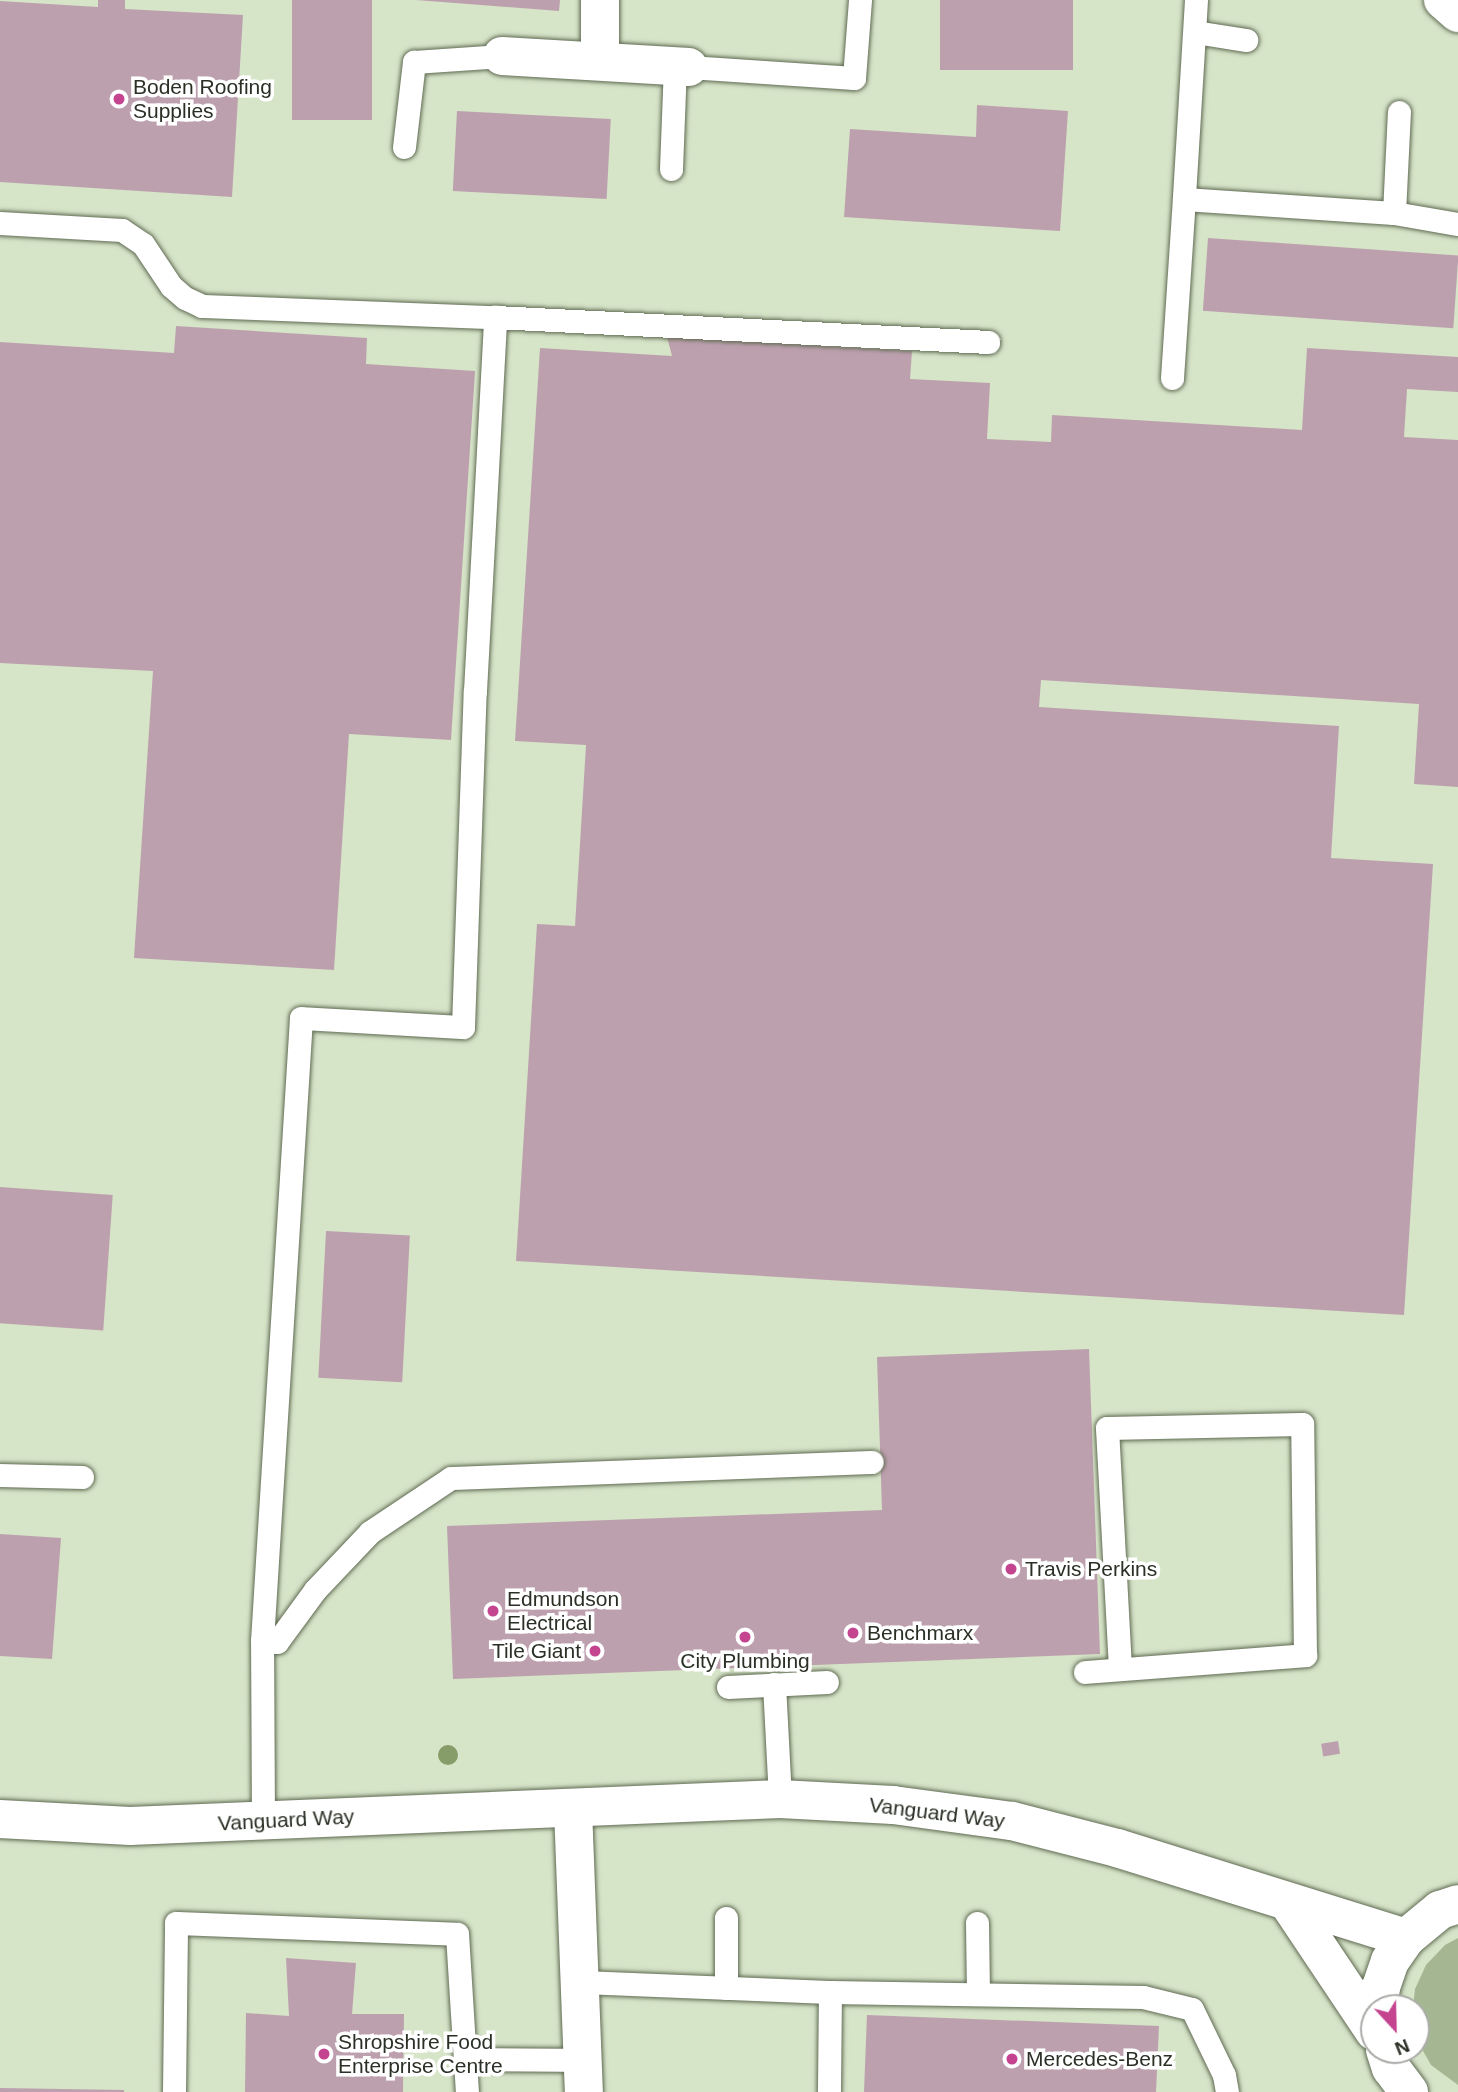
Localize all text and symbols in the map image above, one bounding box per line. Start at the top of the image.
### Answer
place label: Boden Roofing Supplies [133,74,272,124]
marker: Boden Roofing Supplies [111,91,127,107]
place label: Travis Perkins [1025,1556,1157,1582]
marker: Travis Perkins [1003,1561,1019,1577]
place label: Edmundson Electrical [507,1586,619,1636]
marker: Edmundson Electrical [485,1603,501,1619]
place label: Benchmarx [867,1620,973,1646]
marker: Benchmarx [845,1625,861,1641]
marker: City Plumbing [737,1629,753,1645]
place label: Tile Giant [492,1638,581,1664]
marker: Tile Giant [587,1643,603,1659]
place label: City Plumbing [680,1648,810,1674]
street label: Vanguard Way [868,1792,1006,1834]
street label: Vanguard Way [217,1804,355,1836]
north arrow [1360,1994,1430,2064]
place label: Shropshire Food Enterprise Centre [338,2029,503,2079]
text: N [1392,2035,1413,2059]
marker: Shropshire Food Enterprise Centre [316,2046,332,2062]
place label: Mercedes-Benz [1026,2046,1173,2072]
marker: Mercedes-Benz [1004,2051,1020,2067]

